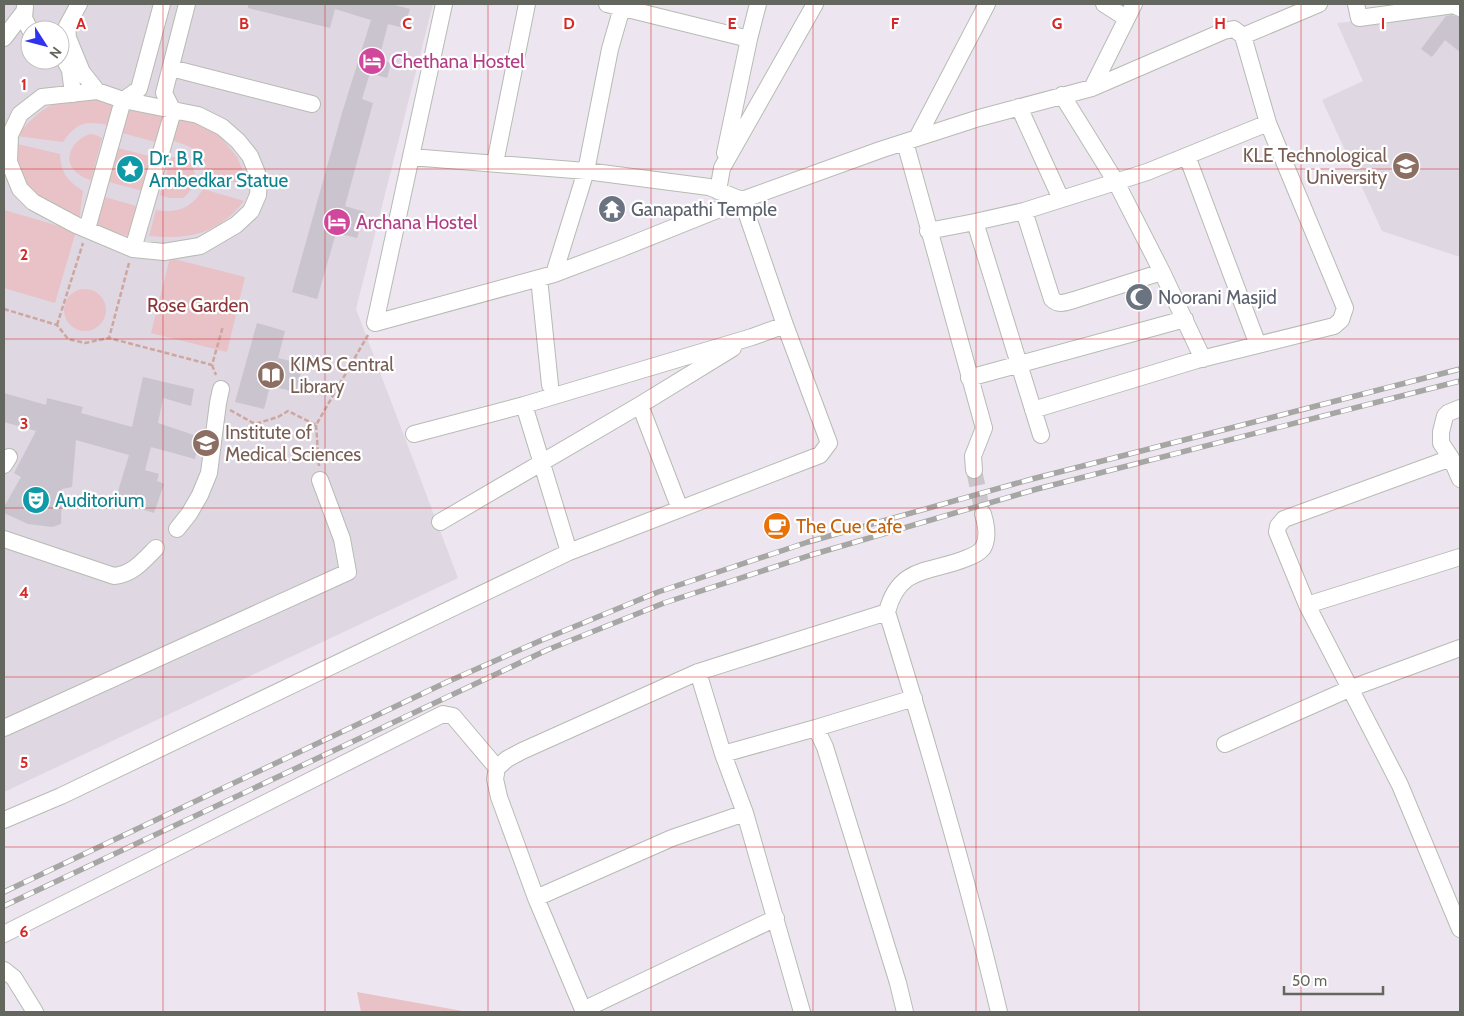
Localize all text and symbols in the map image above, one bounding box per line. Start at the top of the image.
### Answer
text: A [76,14,86,33]
text: B [239,14,249,33]
text: C [402,14,412,33]
text: D [563,14,575,33]
text: E [727,14,737,33]
text: F [891,14,900,33]
text: G [1052,14,1062,33]
text: H [1214,14,1226,33]
text: I [1381,14,1385,33]
north arrow [20,20,70,70]
text: N [45,43,66,62]
hotel icon: Chethana Hostel [357,46,387,76]
place label: Chethana Hostel [391,50,525,73]
text: 1 [21,75,27,94]
place label: KLE Technological University [1243,144,1388,189]
place label: Dr. B R Ambedkar Statue [149,147,289,192]
school or university icon: KLE Technological University [1391,151,1421,181]
place icon: Dr. B R Ambedkar Statue [115,154,145,184]
temple icon: Ganapathi Temple [597,194,627,224]
place label: Ganapathi Temple [631,198,777,221]
hotel icon: Archana Hostel [322,207,352,237]
place label: Archana Hostel [356,211,478,234]
text: 2 [20,245,28,264]
mosque icon: Noorani Masjid [1124,282,1154,312]
place label: Noorani Masjid [1158,286,1277,309]
park label: Rose Garden [147,294,249,317]
place label: KIMS Central Library [290,353,394,398]
library icon: KIMS Central Library [256,360,286,390]
text: 3 [20,414,28,433]
place label: Institute of Medical Sciences [225,421,361,466]
school or university icon: Institute of Medical Sciences [191,428,221,458]
theatre icon: Auditorium [21,485,51,515]
place label: Auditorium [55,489,144,512]
cafe icon: The Cue Cafe [762,511,792,541]
place label: The Cue Cafe [796,515,903,538]
text: 4 [19,583,29,602]
text: 5 [20,753,28,772]
text: 6 [20,922,29,941]
scale bar [1284,964,1383,996]
text: 50 m [1292,972,1327,990]

